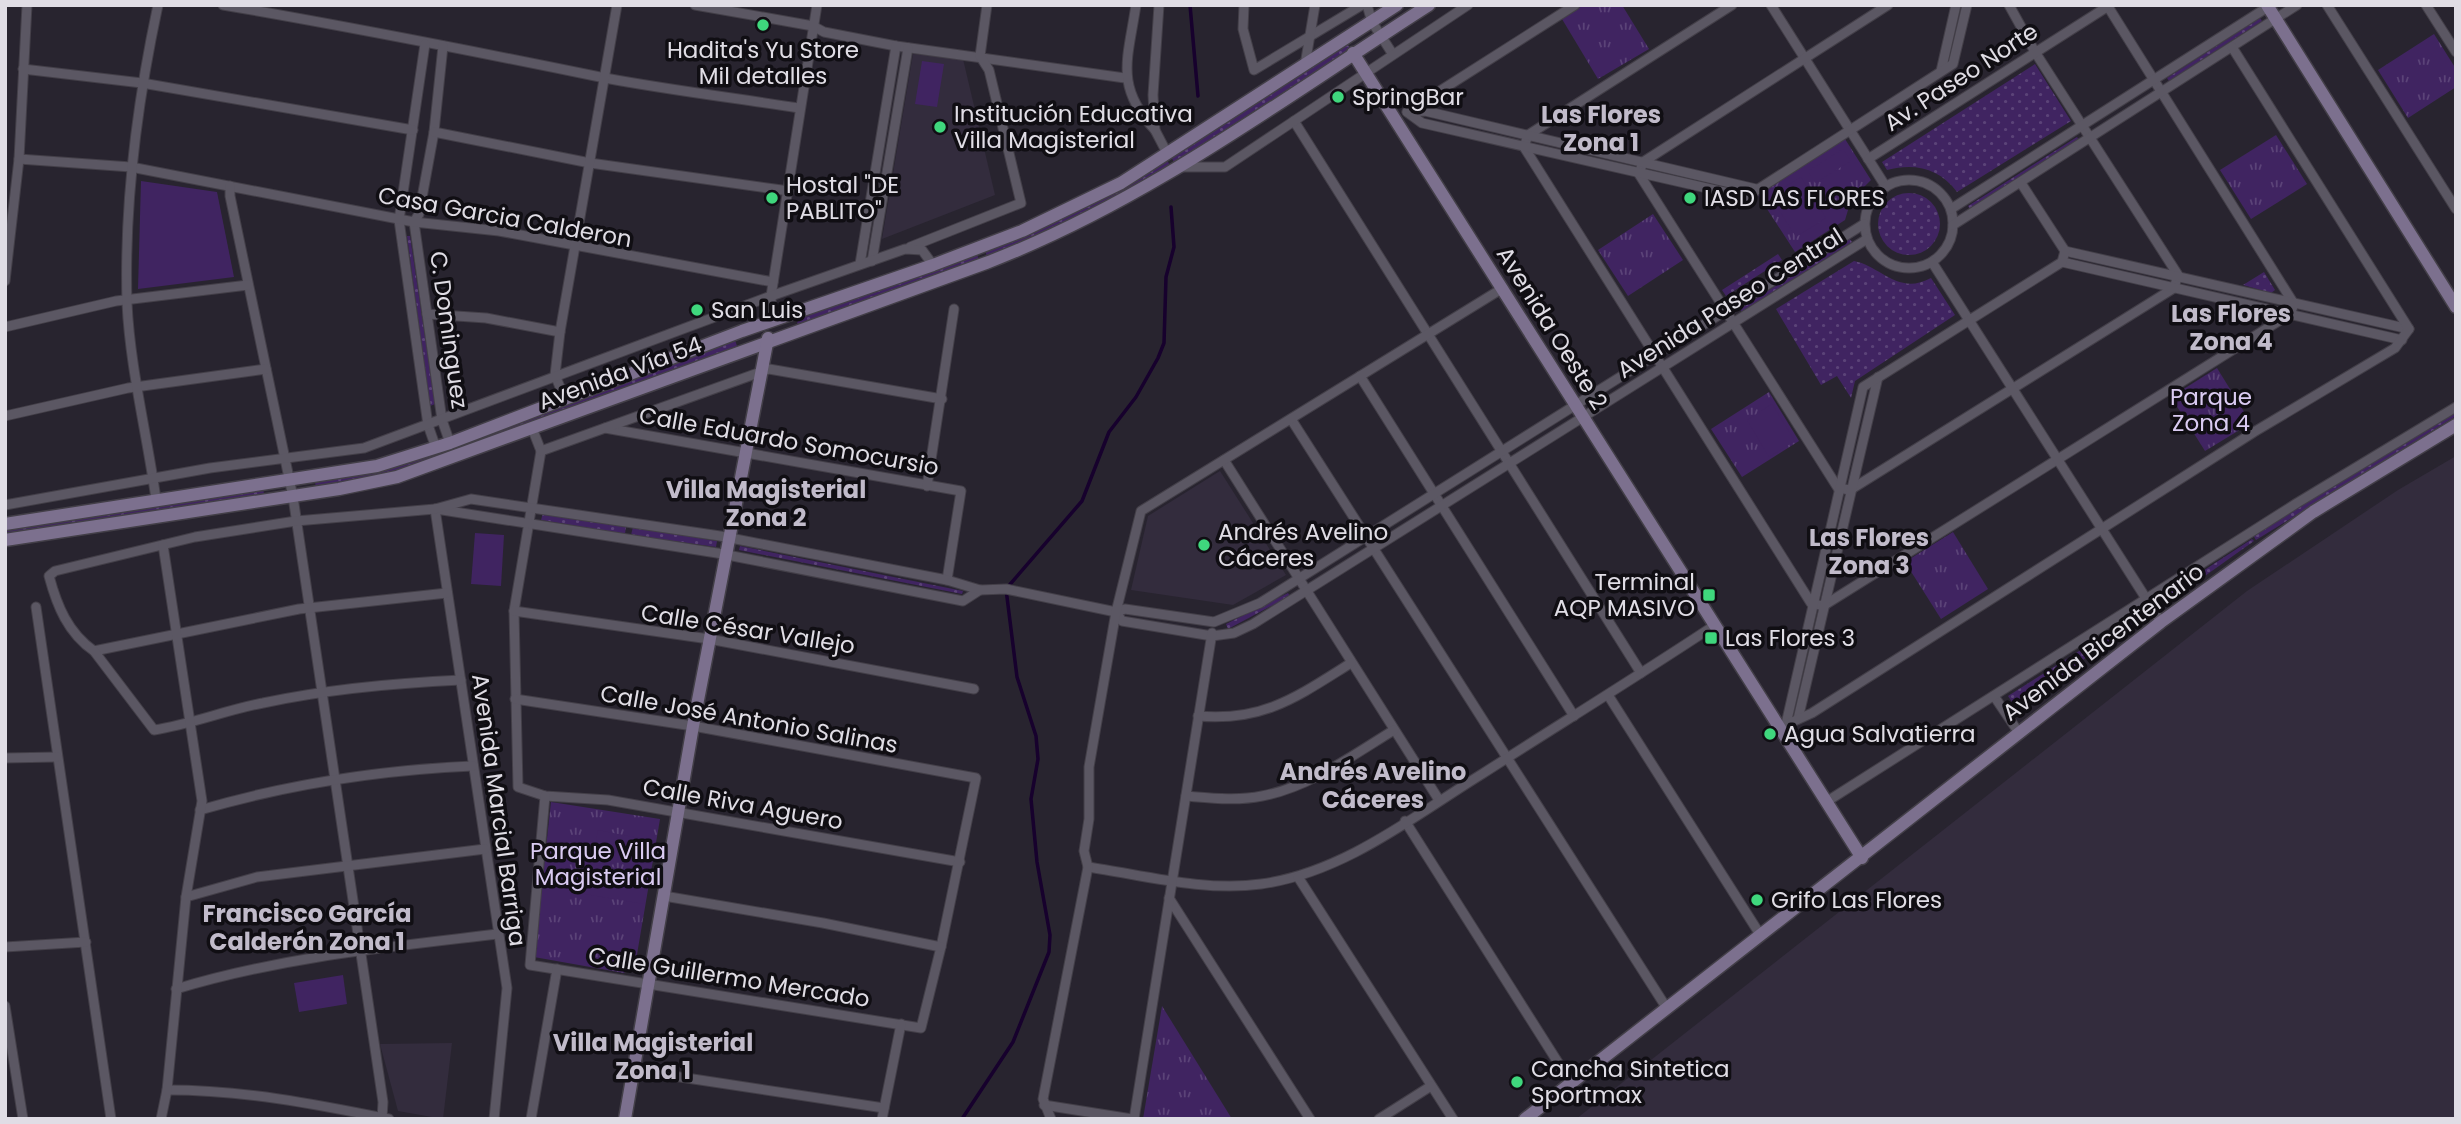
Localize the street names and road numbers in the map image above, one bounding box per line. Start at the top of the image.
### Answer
street label: Av. Paseo Norte [1878,15,2044,139]
street label: Casa Garcia Calderon [376,179,634,255]
street label: Avenida Paseo Central [1611,220,1849,386]
street label: Avenida Oeste 2 [1489,240,1615,416]
street label: C. Dominguez [422,249,476,411]
street label: Avenida Vía 54 [534,329,706,417]
street label: Calle Eduardo Somocursio [637,399,941,483]
street label: Avenida Bicentenario [1996,556,2210,728]
street label: Calle César Vallejo [639,596,857,662]
street label: Avenida Marcial Barriga [464,672,534,948]
street label: Calle José Antonio Salinas [598,677,900,761]
street label: Calle Riva Aguero [640,771,846,837]
street label: Calle Guillermo Mercado [586,939,872,1015]

